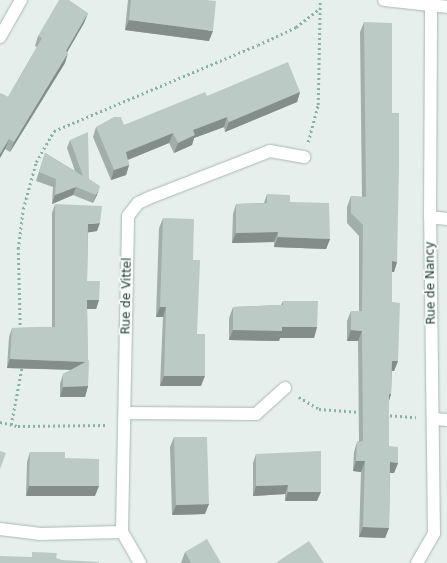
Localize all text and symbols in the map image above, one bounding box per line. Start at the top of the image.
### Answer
street label: Rue de Nancy [423,241,439,325]
street label: Rue de Vittel [119,257,135,335]

